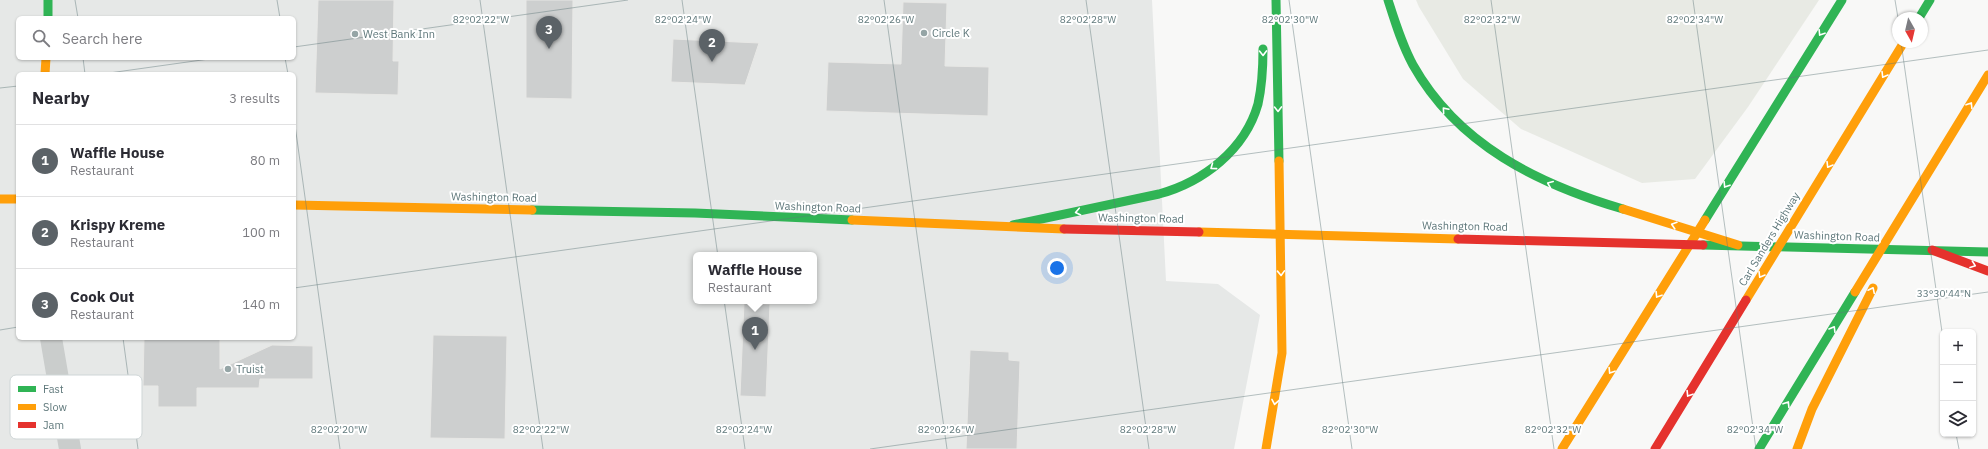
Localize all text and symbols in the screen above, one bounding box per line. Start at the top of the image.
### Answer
north arrow [1892,12,1928,48]
text: 82°02'22"W [453,13,509,26]
text: 82°02'24"W [655,13,711,26]
text: 82°02'26"W [858,13,914,26]
text: 82°02'28"W [1060,13,1116,26]
text: 82°02'30"W [1262,13,1318,26]
text: 82°02'32"W [1464,13,1520,26]
text: 82°02'34"W [1667,13,1723,26]
search box [16,16,296,60]
pin: 3 [536,16,562,49]
place label: Circle K [932,26,970,40]
icon: search [30,27,52,49]
place label: West Bank Inn [363,27,435,41]
marker: Circle K [919,28,929,38]
text: Search here [62,29,142,48]
marker: West Bank Inn [350,29,360,39]
pin: 2 [699,29,725,62]
one-way arrow [1818,29,1826,36]
one-way arrow [1259,50,1267,56]
one-way arrow [1881,71,1889,78]
text: Nearby [32,87,90,109]
text: 3 results [229,90,280,107]
one-way arrow [1965,102,1972,109]
one-way arrow [1274,106,1282,112]
one-way arrow [1443,107,1450,115]
text: Waffle House [70,143,164,162]
text: 1 [41,152,49,169]
text: 80 m [250,152,280,169]
one-way arrow [1827,160,1834,167]
text: Restaurant [70,162,134,179]
one-way arrow [1210,162,1217,170]
one-way arrow [1547,181,1554,189]
one-way arrow [1723,181,1731,188]
street label: Washington Road [451,189,537,205]
street label: Carl Sanders Highway [1735,189,1803,289]
street label: Washington Road [775,199,861,215]
one-way arrow [1074,207,1081,215]
street label: Washington Road [1098,210,1184,226]
text: Krispy Kreme [70,215,165,234]
street label: Washington Road [1422,218,1508,234]
one-way arrow [1671,221,1678,230]
text: 2 [41,224,49,241]
text: 100 m [242,224,280,241]
street label: Washington Road [1794,228,1880,244]
text: Restaurant [70,234,134,251]
popup [693,252,817,304]
your location [1047,258,1067,278]
text: Waffle House [708,260,802,279]
one-way arrow [1969,260,1976,269]
one-way arrow [1277,270,1285,276]
one-way arrow [1759,271,1766,278]
text: Restaurant [708,279,772,296]
one-way arrow [1867,286,1875,294]
text: Cook Out [70,287,134,306]
text: 33°30'44"N [1917,287,1971,300]
one-way arrow [1655,291,1662,298]
text: 3 [41,296,49,313]
text: 140 m [242,296,280,313]
text: Restaurant [70,306,134,323]
pin: 1 [742,317,768,350]
one-way arrow [1828,326,1835,333]
map controls [1940,329,1976,437]
button: + [1940,329,1976,365]
place label: Truist [236,362,264,376]
marker: Truist [223,364,233,374]
button: − [1940,365,1976,401]
one-way arrow [1608,367,1616,374]
legend [10,375,142,439]
text: Fast [43,382,64,396]
one-way arrow [1686,390,1694,397]
one-way arrow [1271,399,1279,405]
text: Slow [43,400,67,414]
one-way arrow [1782,401,1789,408]
button: layers [1940,401,1976,437]
text: Jam [43,418,64,432]
text: 82°02'20"W [311,423,367,436]
text: 82°02'22"W [513,423,569,436]
text: 82°02'24"W [716,423,772,436]
text: 82°02'26"W [918,423,974,436]
text: 82°02'28"W [1120,423,1176,436]
text: 82°02'30"W [1322,423,1378,436]
text: 82°02'32"W [1525,423,1581,436]
text: 82°02'34"W [1727,423,1783,436]

